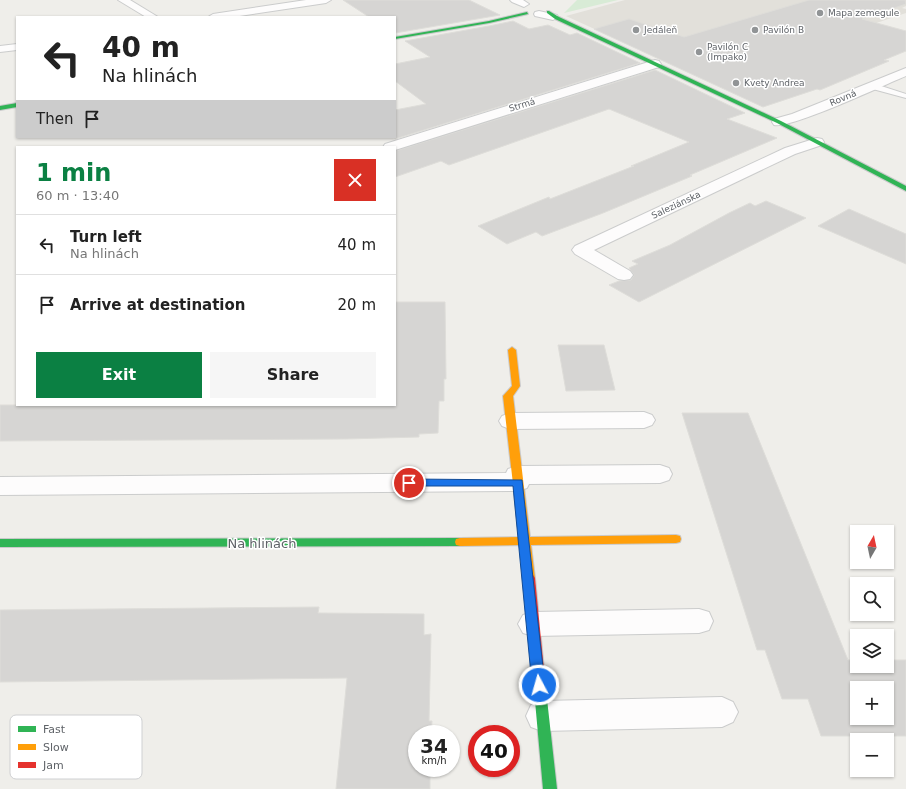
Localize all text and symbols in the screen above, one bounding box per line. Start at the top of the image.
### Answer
marker: Mapa zemegule [815,8,825,18]
place label: Mapa zemegule [828,8,900,18]
marker: Jedáleň [631,25,641,35]
place label: Jedáleň [643,25,677,35]
marker: Pavilón B [750,25,760,35]
place label: Pavilón B [763,25,804,35]
text: 40 m [102,31,180,64]
icon: left [36,32,88,84]
place label: Pavilón C (Impako) [707,42,748,62]
marker: Pavilón C (Impako) [694,47,704,57]
text: Na hlinách [102,65,197,86]
marker: Kvety Andrea [731,78,741,88]
place label: Kvety Andrea [744,78,805,88]
street label: Rovná [828,88,858,108]
street label: Strmá [508,96,536,114]
icon: arrive [81,108,103,130]
text: Then [36,110,73,128]
text: 1 min [36,159,111,187]
button: close [334,159,376,201]
text: 60 m · 13:40 [36,188,119,203]
street label: Saleziánska [650,189,702,221]
text: Turn left [70,228,142,246]
icon: left [36,234,58,256]
text: 40 m [338,236,376,254]
text: Na hlinách [70,246,139,261]
icon: arrive [36,294,58,316]
text: Arrive at destination [70,296,245,314]
text: 20 m [338,296,376,314]
button: Exit [36,352,202,398]
button: Share [210,352,376,398]
pin [392,466,426,500]
icon: arrive [398,472,420,494]
north arrow [850,525,894,569]
map controls [850,525,894,777]
street label: Na hlinách [228,536,296,551]
button: search [850,577,894,621]
button: layers [850,629,894,673]
position arrow [518,664,560,706]
button: + [850,681,894,725]
legend [10,715,142,779]
text: Fast [43,723,66,736]
speed limit sign: 40 [468,725,520,777]
button: − [850,733,894,777]
text: 34 [420,734,448,758]
text: Slow [43,741,69,754]
text: km/h [421,755,447,766]
text: Jam [42,759,64,772]

